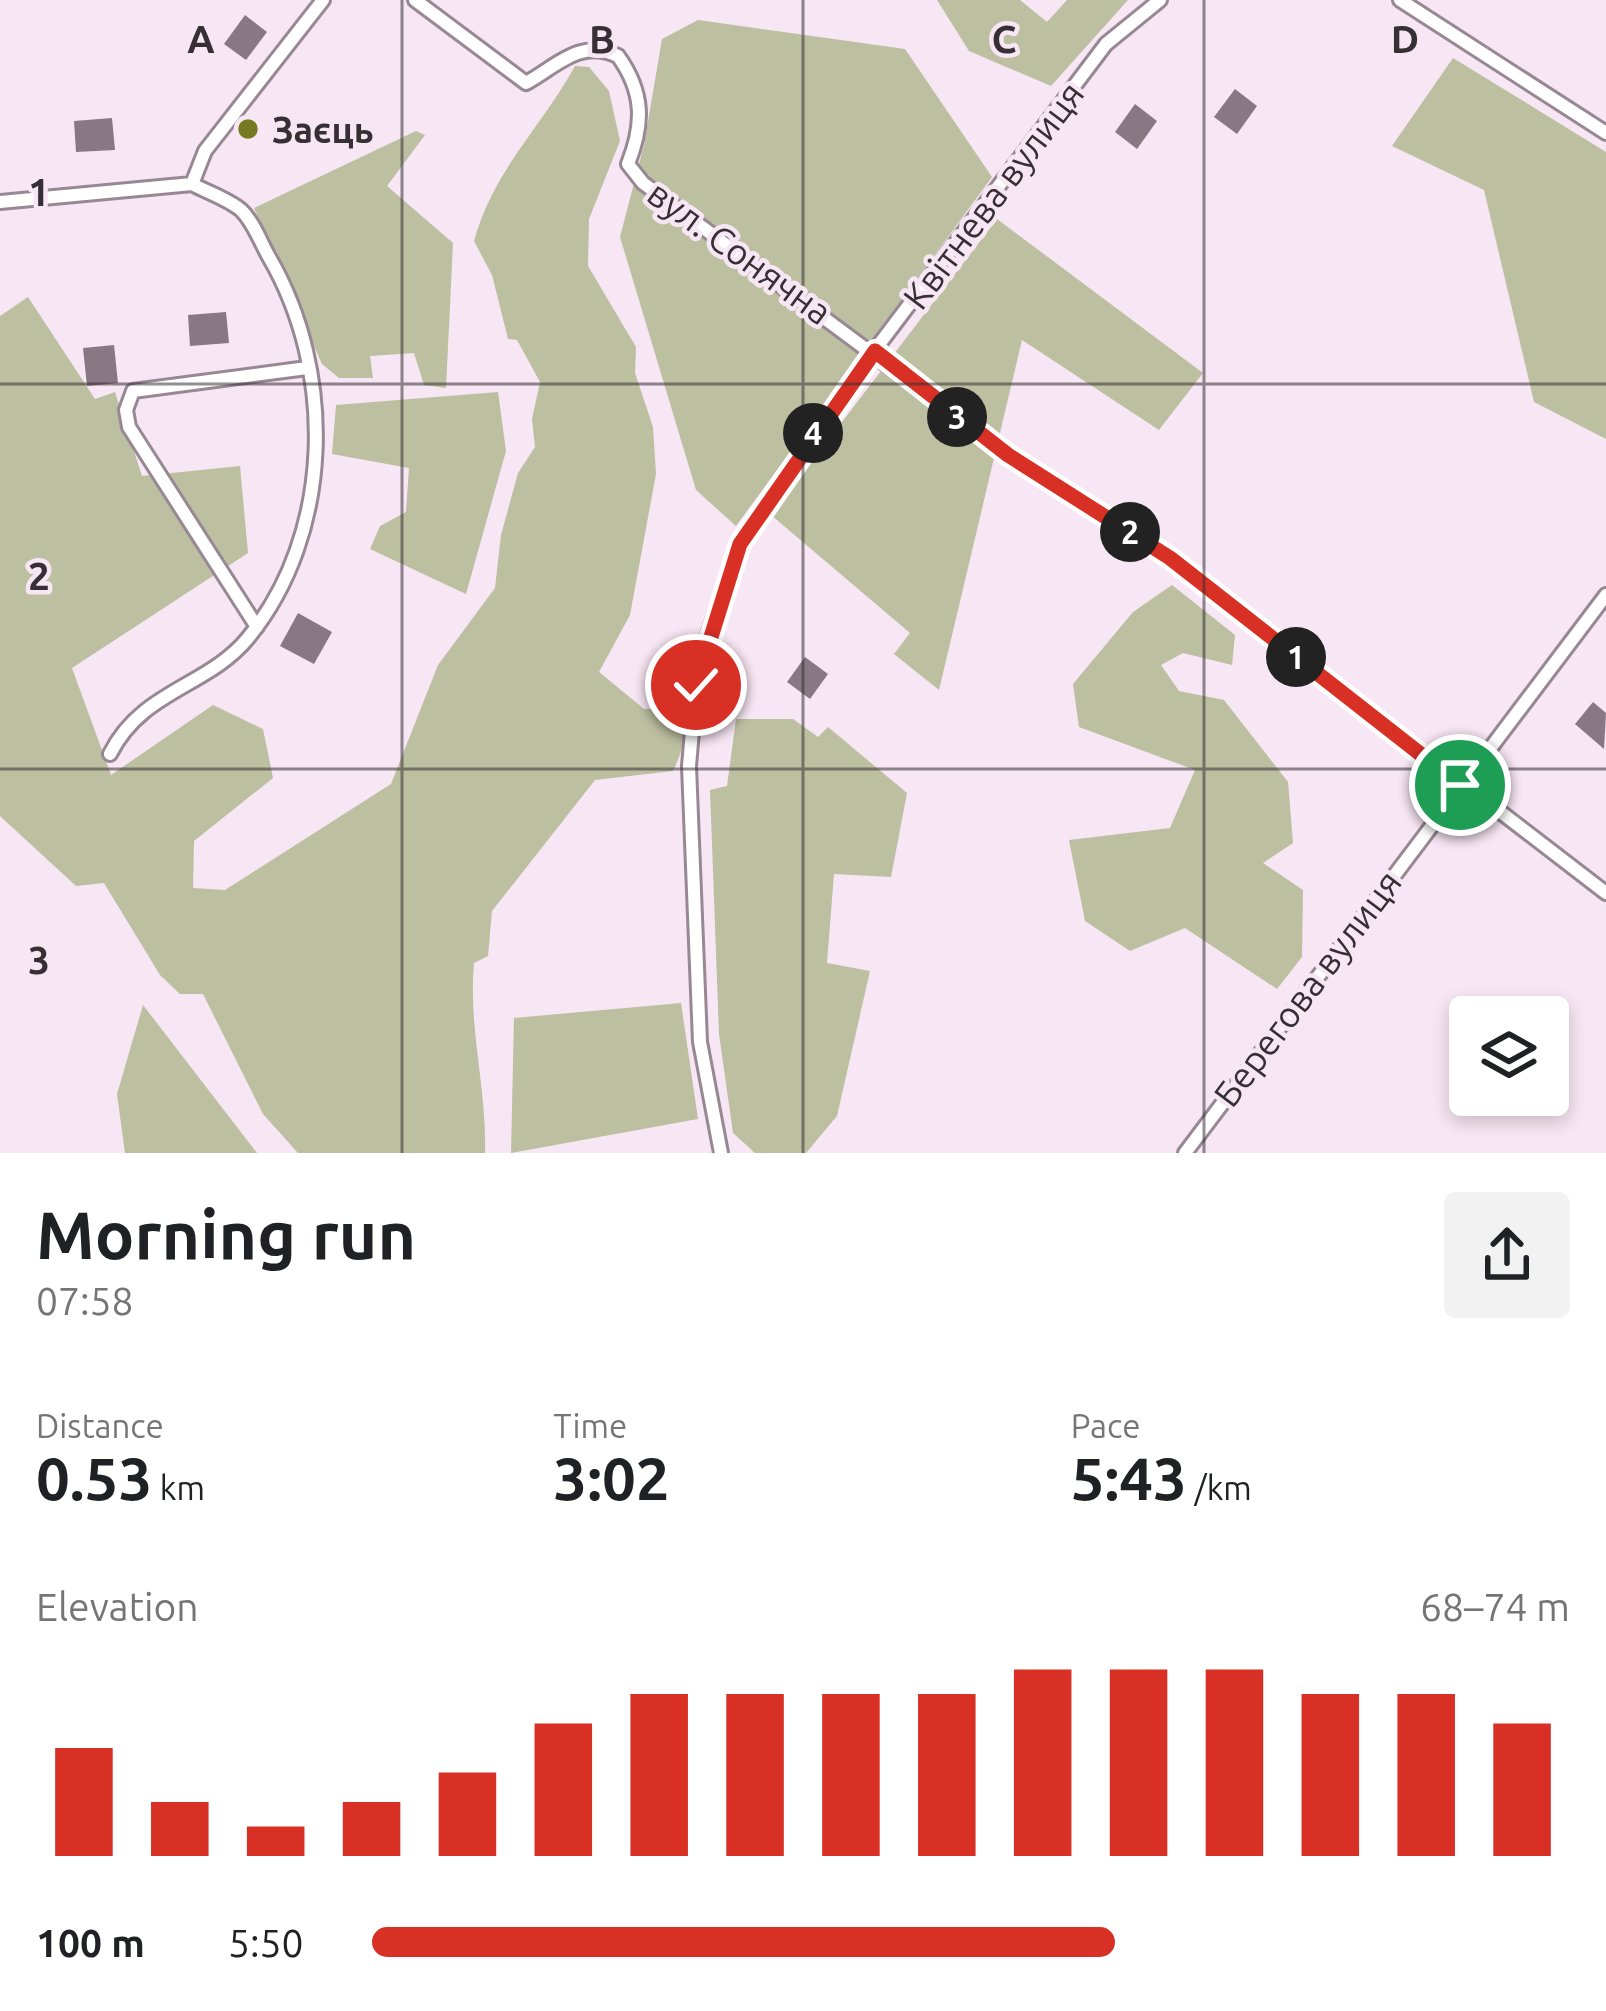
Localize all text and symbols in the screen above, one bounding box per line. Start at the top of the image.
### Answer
text: A [187,17,215,60]
text: B [589,17,615,60]
text: C [992,17,1017,60]
text: D [1391,17,1419,60]
street label: Квітнева вулиця [894,74,1092,316]
place label: Заєць [272,109,374,150]
marker: Заєць [235,116,261,142]
text: 1 [28,170,50,213]
street label: вул. Сонячна [640,172,840,332]
pin: 3 [927,387,987,447]
text: 3 [948,398,966,435]
pin: 4 [783,403,843,463]
text: 4 [804,414,822,451]
pin: 2 [1100,502,1160,562]
text: 2 [1121,513,1139,550]
text: 2 [28,554,50,597]
pin: 1 [1266,627,1326,687]
pin [645,634,747,736]
text: 1 [1287,638,1305,675]
icon: check [663,652,729,718]
pin [1409,734,1511,836]
icon: arrive [1427,752,1493,818]
street label: Берегова вулиця [1205,862,1409,1114]
text: 3 [28,938,50,981]
map controls [1449,996,1569,1116]
button: layers [1449,996,1569,1116]
button: share [1444,1192,1570,1318]
text: Morning run [36,1197,416,1271]
text: 07:58 [36,1279,134,1322]
text: Distance [36,1407,164,1444]
text: Time [553,1407,627,1444]
text: Pace [1071,1407,1141,1444]
text: 0.53 [36,1444,152,1511]
text: 3:02 [553,1444,670,1511]
text: 5:43 [1071,1444,1187,1511]
text: km [152,1469,205,1506]
text: /km [1187,1469,1252,1506]
text: Elevation [36,1585,199,1628]
text: 68–74 m [1420,1585,1570,1628]
text: 100 m [36,1921,145,1964]
text: 5:50 [228,1921,304,1964]

